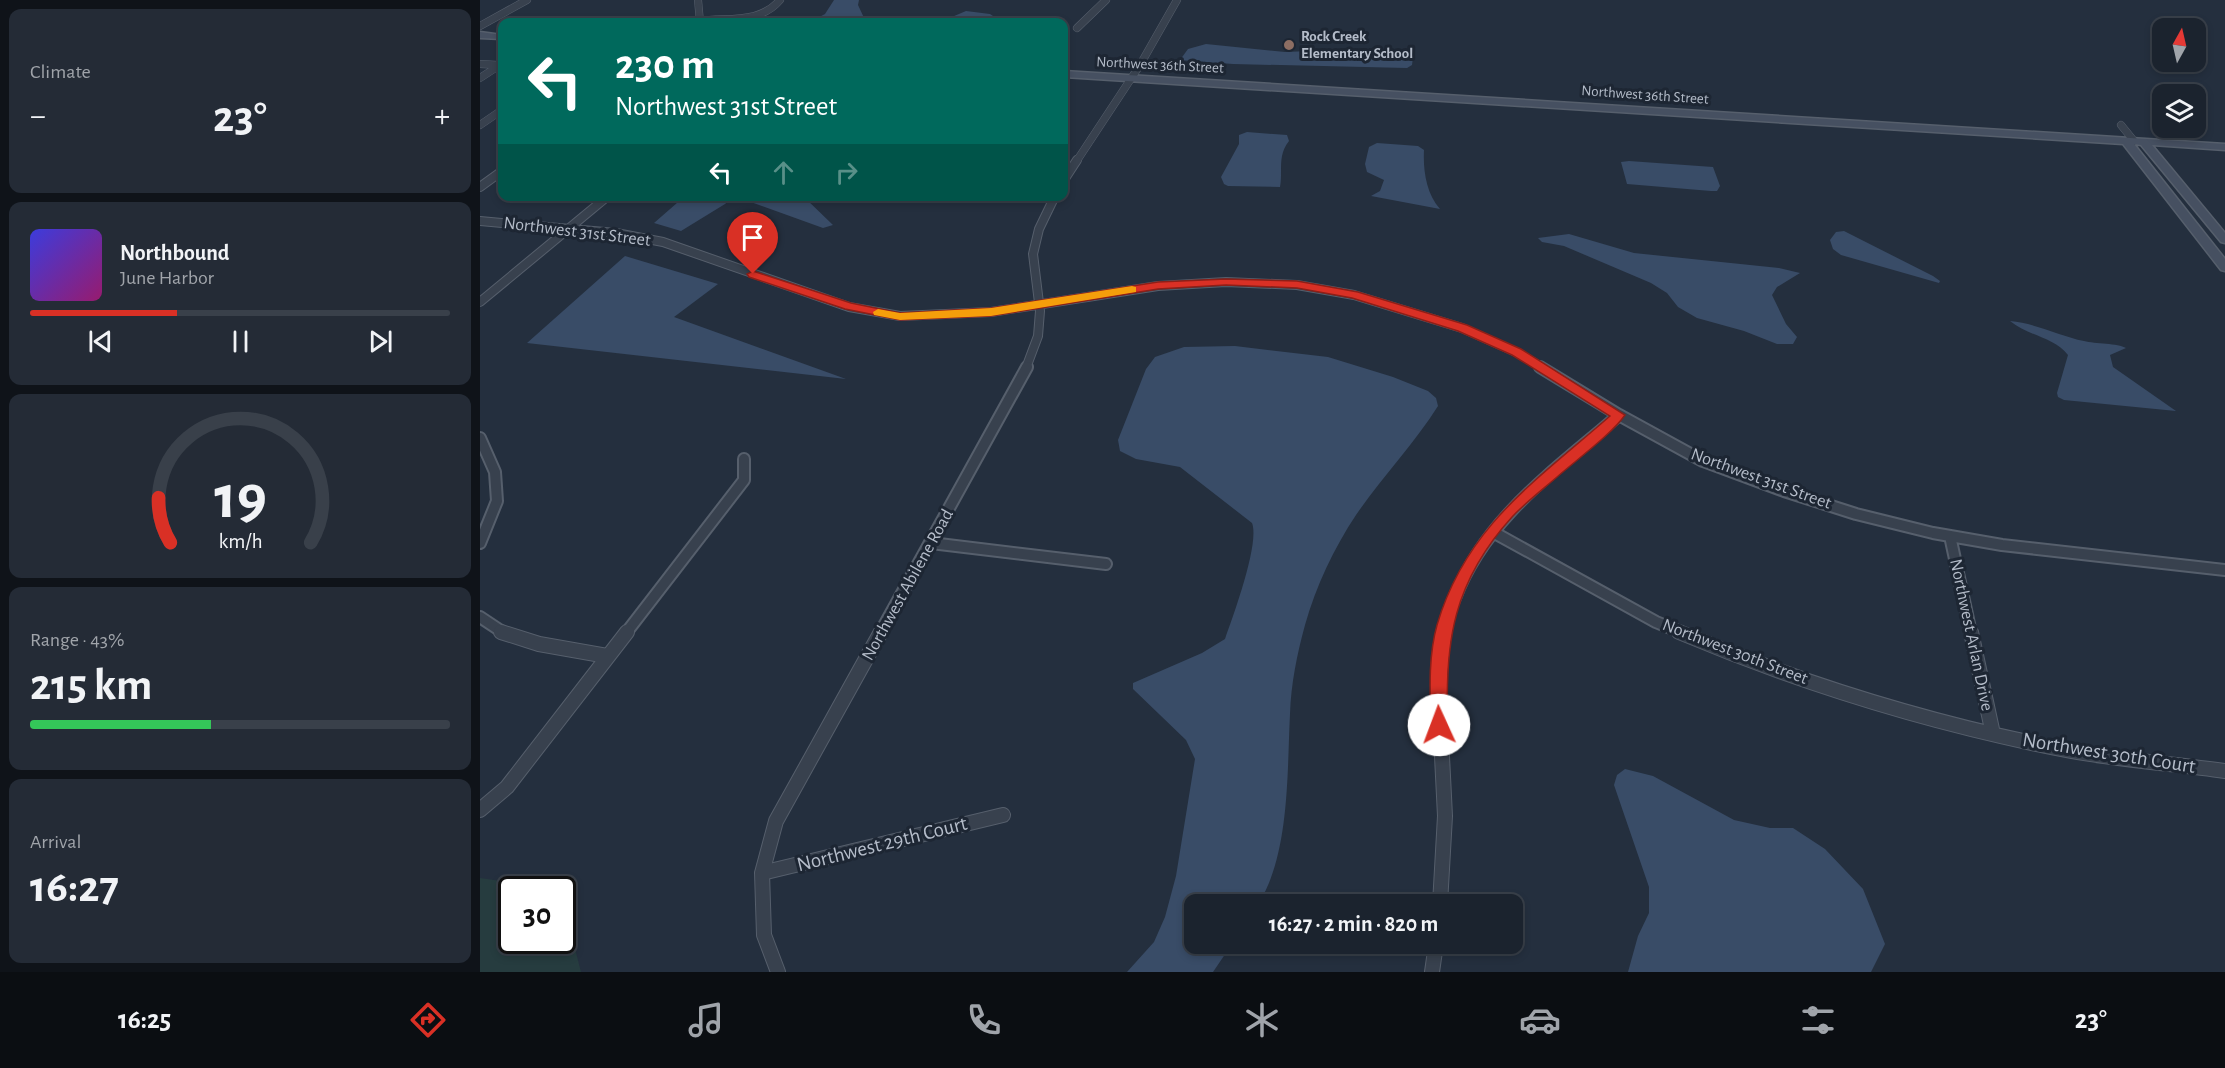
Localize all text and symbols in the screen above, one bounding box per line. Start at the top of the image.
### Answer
north arrow [2152,18,2206,72]
map controls [2152,18,2206,138]
place label: Rock Creek Elementary School [1301,29,1413,61]
marker: Rock Creek Elementary School [1282,38,1296,52]
icon: left [516,42,594,120]
text: 230 m [615,44,715,86]
street label: Northwest 36th Street [1096,54,1224,76]
text: Climate [30,62,91,82]
street label: Northwest 36th Street [1581,83,1709,107]
button: layers [2152,84,2206,138]
text: Northwest 31st Street [615,93,837,120]
text: 23° [213,95,267,140]
text: − [30,100,46,133]
text: + [434,100,450,133]
icon: left [704,156,737,189]
icon: ahead [767,156,800,189]
icon: right [830,156,863,189]
pin [727,212,778,274]
street label: Northwest 31st Street [502,214,652,250]
icon: arrive [736,221,769,254]
text: Northbound [120,242,229,264]
text: June Harbor [120,268,214,288]
icon: previous [84,325,117,358]
icon: pause [224,325,257,358]
icon: next [364,325,397,358]
street label: Northwest 31st Street [1688,445,1834,513]
text: 19 [214,467,266,529]
street label: Northwest Abilene Road [859,506,957,664]
text: km/h [218,531,262,552]
street label: Northwest Arlan Drive [1946,557,1996,713]
street label: Northwest 30th Street [1660,616,1810,688]
text: Range · 43% [30,630,125,650]
text: 215 km [30,663,152,708]
position arrow [1407,693,1471,757]
street label: Northwest 30th Court [2021,729,2197,777]
street label: Northwest 29th Court [795,813,970,875]
text: Arrival [30,832,81,852]
text: 16:27 [30,865,119,910]
speed limit sign: 30 [498,876,576,954]
text: 16:27 · 2 min · 820 m [1269,913,1438,935]
icon: directions [407,999,449,1041]
icon: music [685,999,727,1041]
icon: phone [963,999,1005,1041]
icon: climate [1241,999,1283,1041]
icon: car [1519,999,1561,1041]
icon: filters [1797,999,1839,1041]
text: 16:25 [118,1006,171,1033]
text: 23° [2075,1006,2107,1033]

